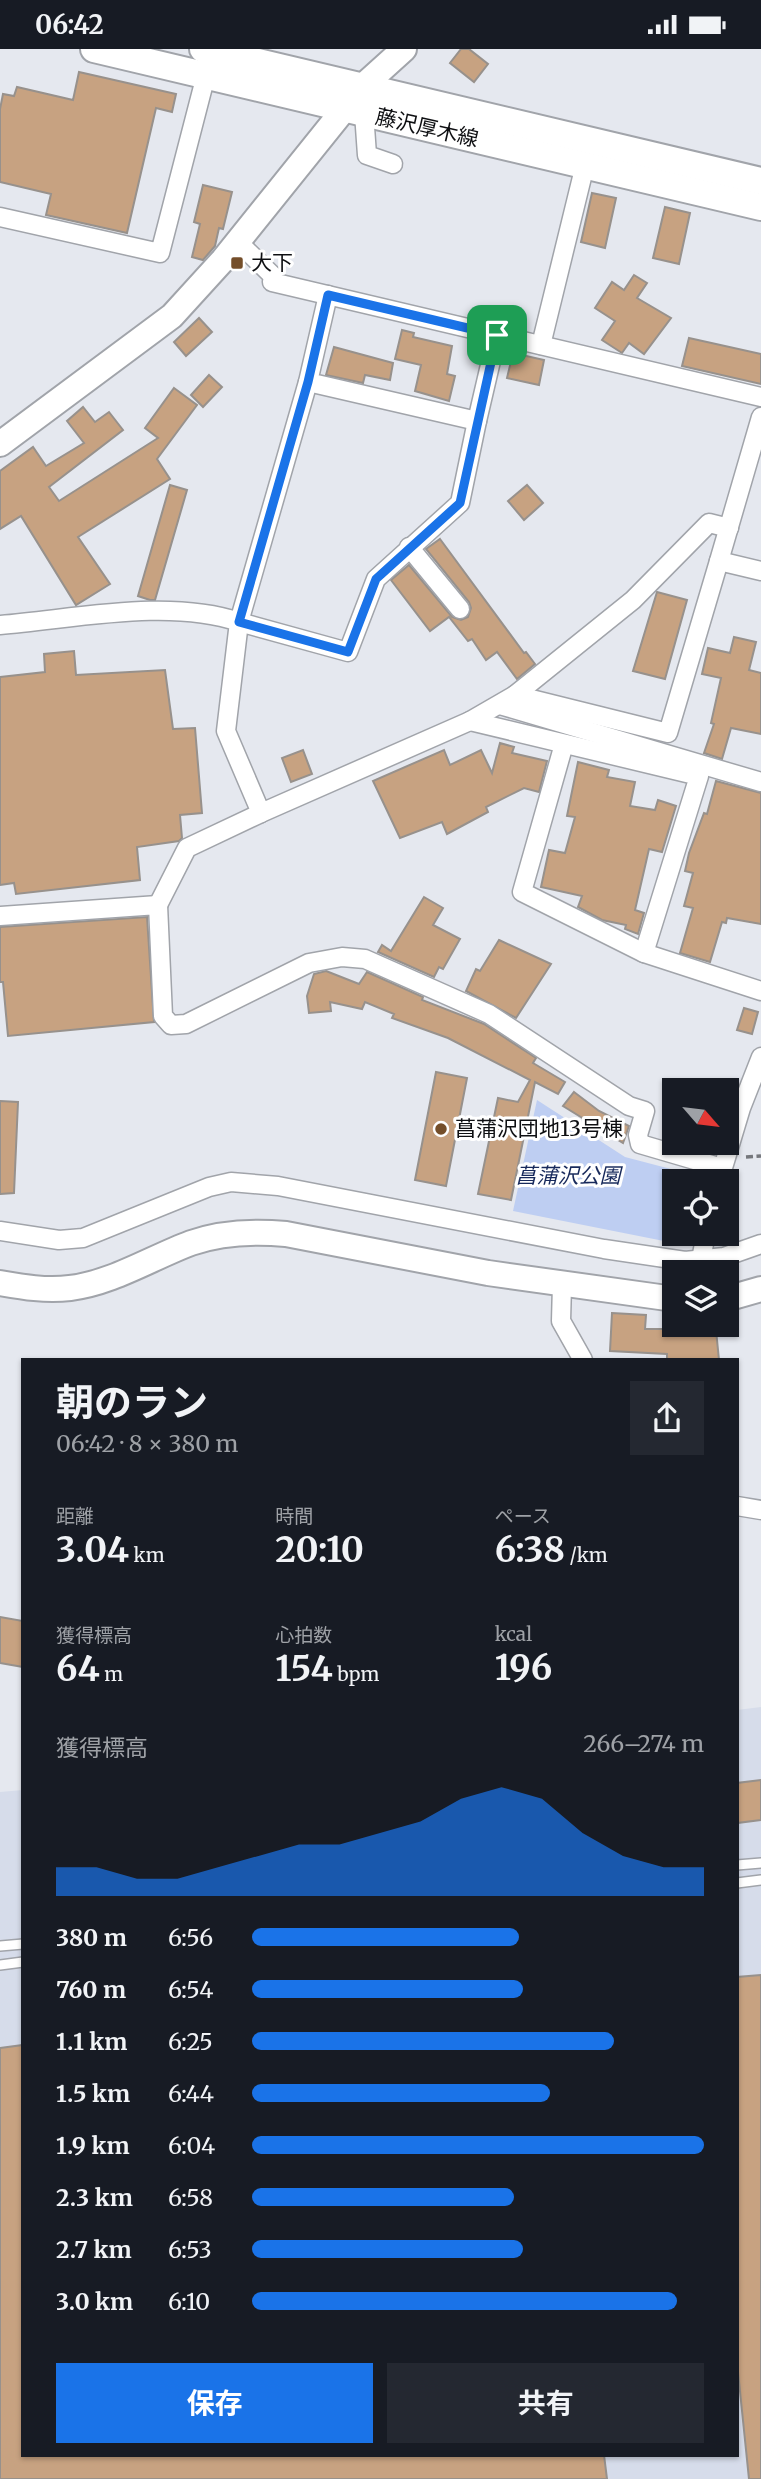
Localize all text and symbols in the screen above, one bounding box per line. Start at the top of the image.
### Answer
text: 06:42 [35,8,104,41]
street label: 藤沢厚木線 [373,103,481,152]
place label: 大下 [251,249,293,276]
marker: 大下 [229,255,245,271]
pin [467,305,527,365]
icon: arrive [478,316,516,354]
north arrow [662,1078,738,1155]
map controls [662,1078,739,1337]
place label: 菖蒲沢団地13号棟 [455,1115,623,1142]
marker: 菖蒲沢団地13号棟 [433,1121,449,1137]
park label: 菖蒲沢公園 [516,1162,623,1189]
button: locate [662,1169,739,1246]
button: layers [662,1260,739,1337]
text: 朝のラン [56,1379,208,1426]
button: share [630,1381,704,1455]
text: 06:42 · 8 × 380 m [56,1429,238,1458]
text: 距離 [56,1504,94,1528]
text: 時間 [275,1504,313,1528]
text: ペース [495,1504,551,1528]
text: 3.04 [56,1528,129,1572]
text: 20:10 [275,1528,364,1572]
text: 6:38 [495,1528,565,1572]
text: km [129,1543,165,1567]
text: /km [565,1543,608,1567]
text: kcal [495,1622,532,1646]
text: 獲得標高 [56,1623,132,1647]
text: 心拍数 [275,1623,332,1647]
text: 196 [495,1646,552,1690]
text: 64 [56,1647,100,1691]
text: 154 [275,1647,333,1691]
text: m [100,1662,123,1686]
text: bpm [333,1662,379,1686]
text: 266–274 m [583,1729,704,1758]
text: 獲得標高 [56,1733,148,1762]
text: 380 m [56,1923,127,1952]
text: 6:56 [168,1923,213,1952]
text: 760 m [56,1975,126,2004]
text: 6:54 [168,1975,213,2004]
text: 1.1 km [56,2027,127,2056]
text: 6:25 [168,2027,213,2056]
text: 1.5 km [56,2079,130,2108]
text: 6:44 [168,2079,214,2108]
text: 1.9 km [56,2131,130,2160]
text: 6:04 [168,2131,215,2160]
text: 2.3 km [56,2183,133,2212]
text: 6:58 [168,2183,213,2212]
text: 2.7 km [56,2235,132,2264]
text: 6:53 [168,2235,212,2264]
text: 3.0 km [56,2287,133,2316]
text: 6:10 [168,2287,210,2316]
button: 保存 [56,2363,373,2443]
button: 共有 [387,2363,704,2443]

